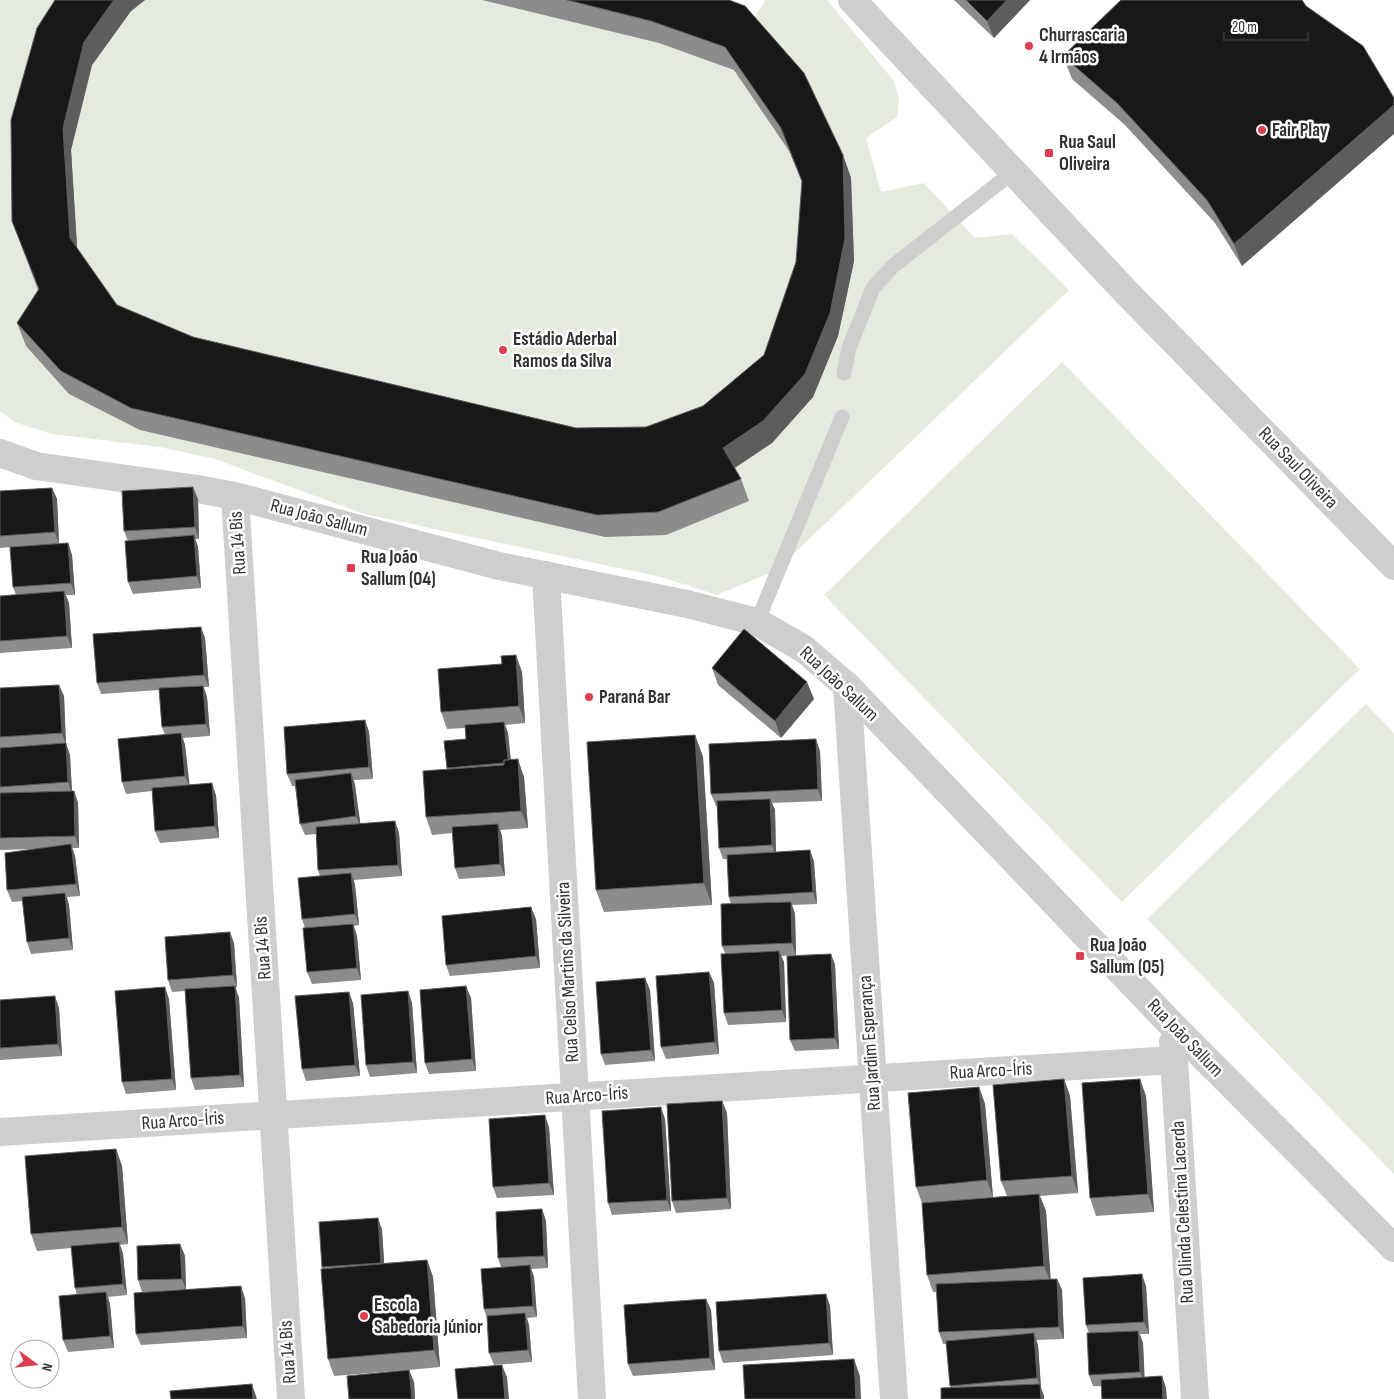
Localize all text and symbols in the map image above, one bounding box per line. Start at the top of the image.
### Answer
scale bar [1224,10,1308,42]
text: 20 m [1232,18,1257,37]
place label: Churrascaria 4 Irmãos [1039,24,1125,69]
marker: Churrascaria 4 Irmãos [1023,40,1035,52]
place label: Fair Play [1272,119,1328,142]
marker: Fair Play [1256,124,1268,136]
place label: Rua Saul Oliveira [1059,131,1116,176]
marker: Rua Saul Oliveira [1043,147,1055,159]
place label: Estádio Aderbal Ramos da Silva [513,328,617,373]
marker: Estádio Aderbal Ramos da Silva [497,344,509,356]
street label: Rua Saul Oliveira [1253,422,1343,514]
street label: Rua João Sallum [268,494,370,542]
street label: Rua 14 Bis [224,510,252,575]
place label: Rua João Sallum (04) [361,546,436,591]
marker: Rua João Sallum (04) [345,562,357,574]
street label: Rua João Sallum [795,642,883,726]
place label: Paraná Bar [599,686,671,709]
marker: Paraná Bar [583,691,595,703]
street label: Rua Celso Martins da Silveira [552,881,584,1063]
street label: Rua 14 Bis [249,915,277,980]
place label: Rua João Sallum (05) [1090,934,1164,979]
marker: Rua João Sallum (05) [1074,950,1086,962]
street label: Rua Jardim Esperança [854,975,886,1111]
street label: Rua João Sallum [1142,994,1228,1082]
street label: Rua Arco-Íris [949,1057,1033,1085]
street label: Rua Arco-Íris [545,1082,629,1110]
street label: Rua Arco-Íris [141,1107,225,1135]
street label: Rua Olinda Celestina Lacerda [1167,1120,1199,1304]
place label: Escola Sabedoria Júnior [374,1294,483,1339]
marker: Escola Sabedoria Júnior [358,1310,370,1322]
street label: Rua 14 Bis [274,1319,302,1384]
north arrow [10,1339,60,1389]
text: N [38,1361,56,1373]

